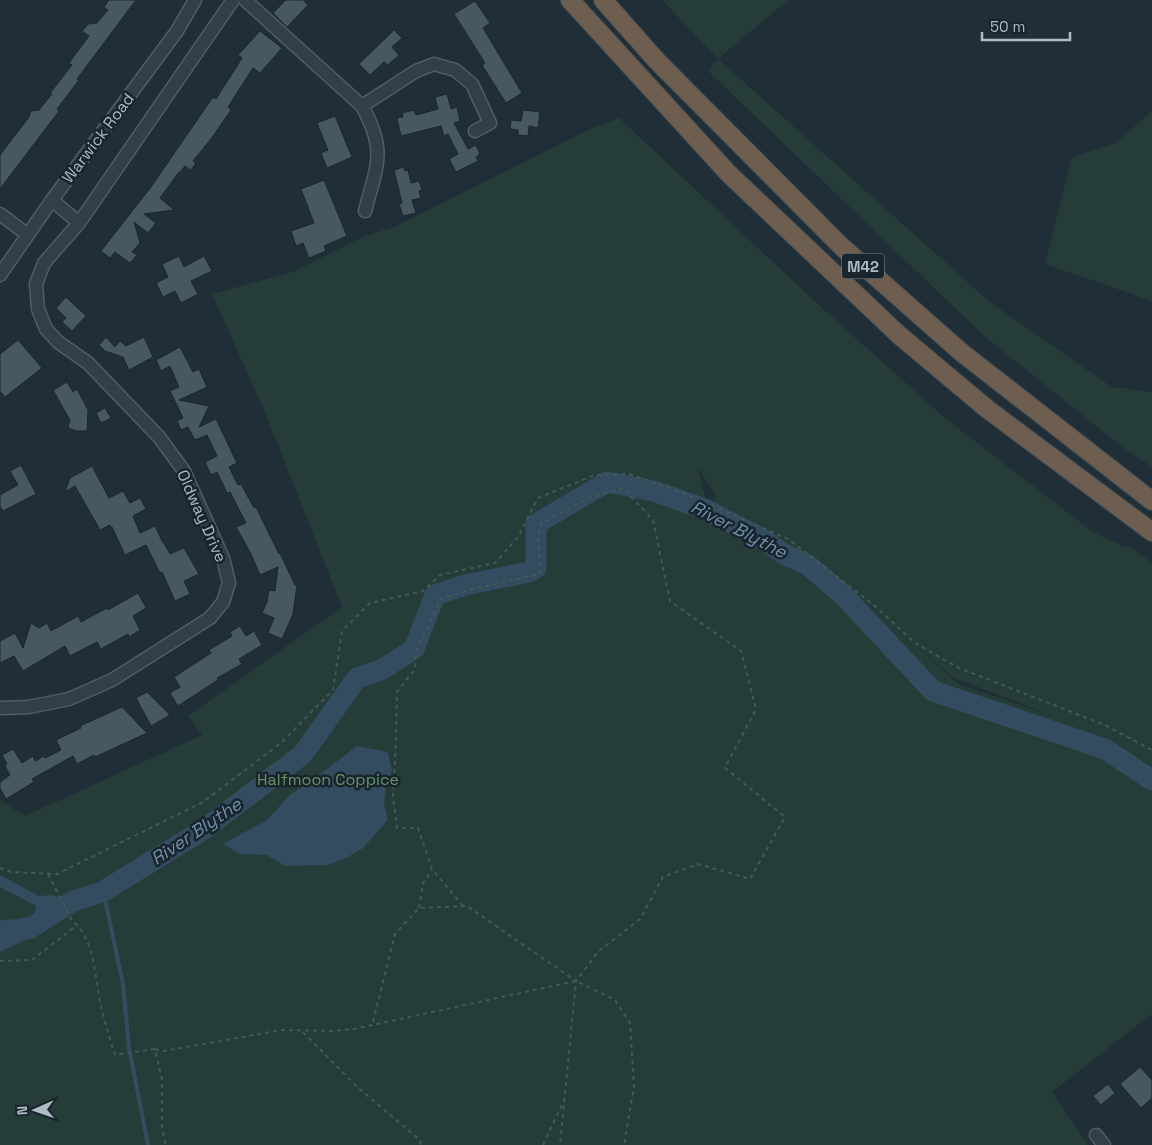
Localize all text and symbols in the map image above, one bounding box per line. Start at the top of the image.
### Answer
scale bar [982,10,1070,42]
text: 50 m [990,17,1025,36]
street label: Warwick Road [57,89,139,187]
road number: M42 [842,254,884,278]
street label: Oldway Drive [172,467,232,565]
water label: River Blythe [687,495,792,564]
park label: Halfmoon Coppice [257,769,399,790]
water label: River Blythe [146,792,247,870]
north arrow [10,1085,60,1135]
text: N [13,1105,31,1115]

